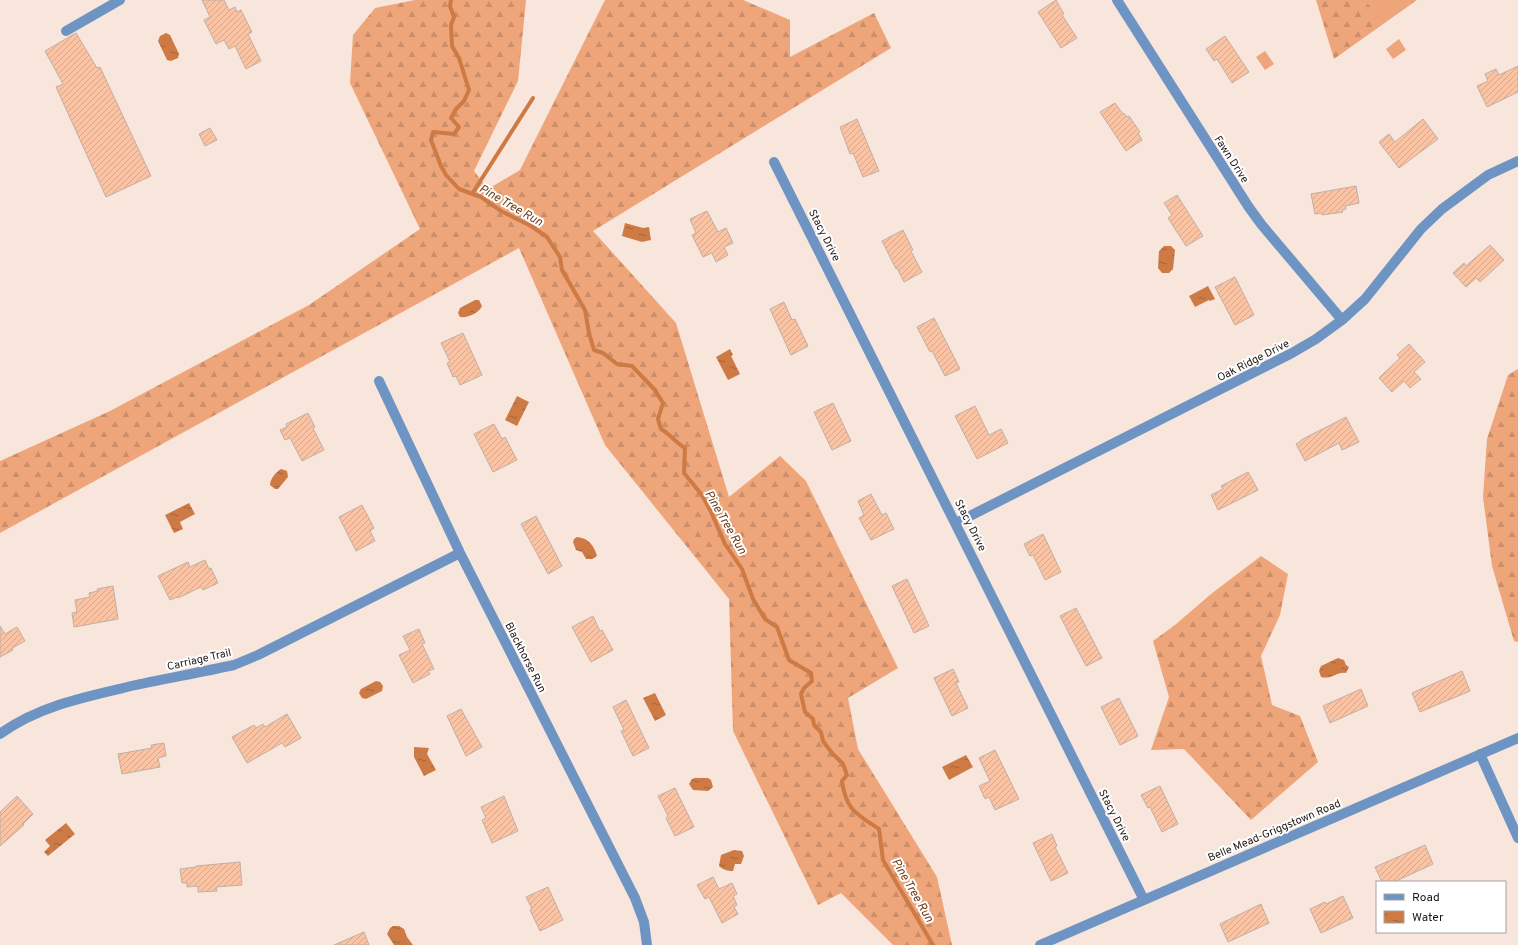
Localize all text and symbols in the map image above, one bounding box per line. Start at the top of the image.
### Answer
street label: Fawn Drive [1211,133,1252,186]
water label: Pine Tree Run [476,181,546,231]
street label: Stacy Drive [805,207,843,264]
street label: Oak Ridge Drive [1215,337,1292,385]
water label: Pine Tree Run [700,488,750,558]
street label: Stacy Drive [951,497,989,554]
street label: Blackhorse Run [501,620,549,695]
street label: Carriage Trail [166,646,233,674]
street label: Stacy Drive [1095,787,1133,844]
street label: Belle Mead-Griggstown Road [1206,797,1343,865]
water label: Pine Tree Run [887,856,937,926]
legend [1376,881,1506,933]
text: Road [1412,890,1440,906]
text: Water [1412,910,1444,926]

